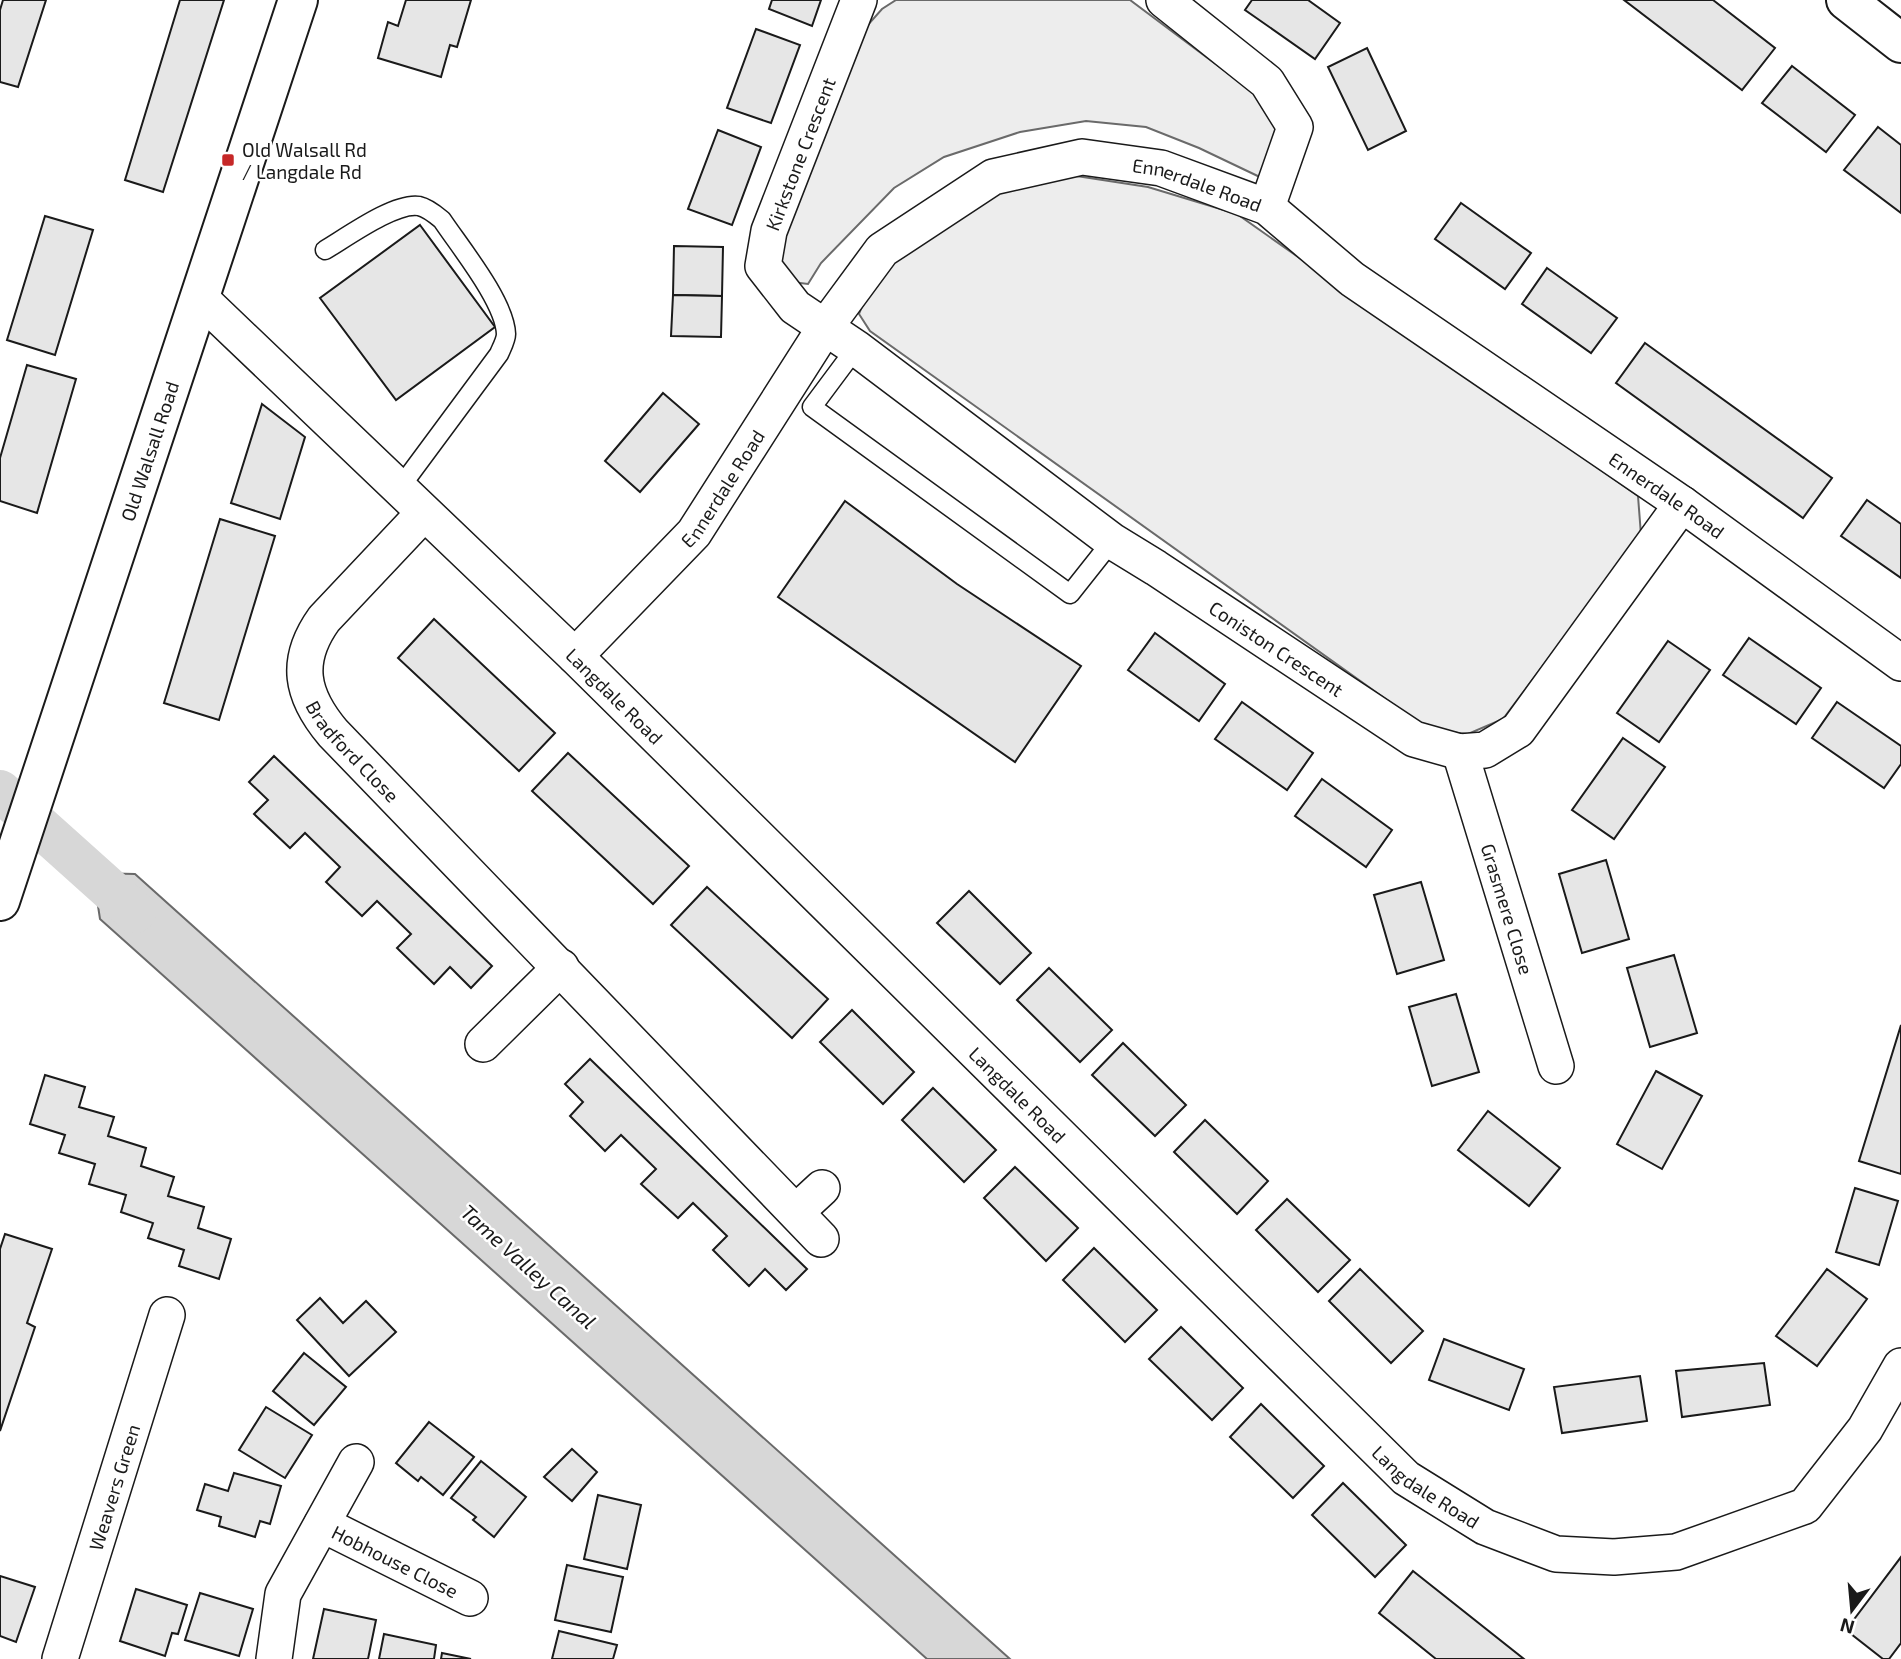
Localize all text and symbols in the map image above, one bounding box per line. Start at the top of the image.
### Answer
street label: Kirkstone Crescent [760,74,840,234]
place label: Old Walsall Rd / Langdale Rd [242,138,367,183]
marker: Old Walsall Rd / Langdale Rd [220,152,236,168]
street label: Ennerdale Road [1131,153,1265,216]
street label: Old Walsall Road [115,378,183,524]
street label: Ennerdale Road [675,425,769,552]
street label: Ennerdale Road [1605,446,1729,543]
street label: Coniston Crescent [1205,595,1348,701]
street label: Langdale Road [562,643,668,748]
street label: Bradford Close [302,696,404,806]
street label: Grasmere Close [1477,841,1539,977]
street label: Langdale Road [965,1041,1071,1147]
water label: Tame Valley Canal [456,1199,602,1334]
street label: Weavers Green [83,1421,144,1553]
street label: Langdale Road [1368,1440,1484,1532]
street label: Hobhouse Close [328,1519,462,1602]
north arrow [1817,1575,1887,1645]
text: N [1837,1614,1857,1640]

